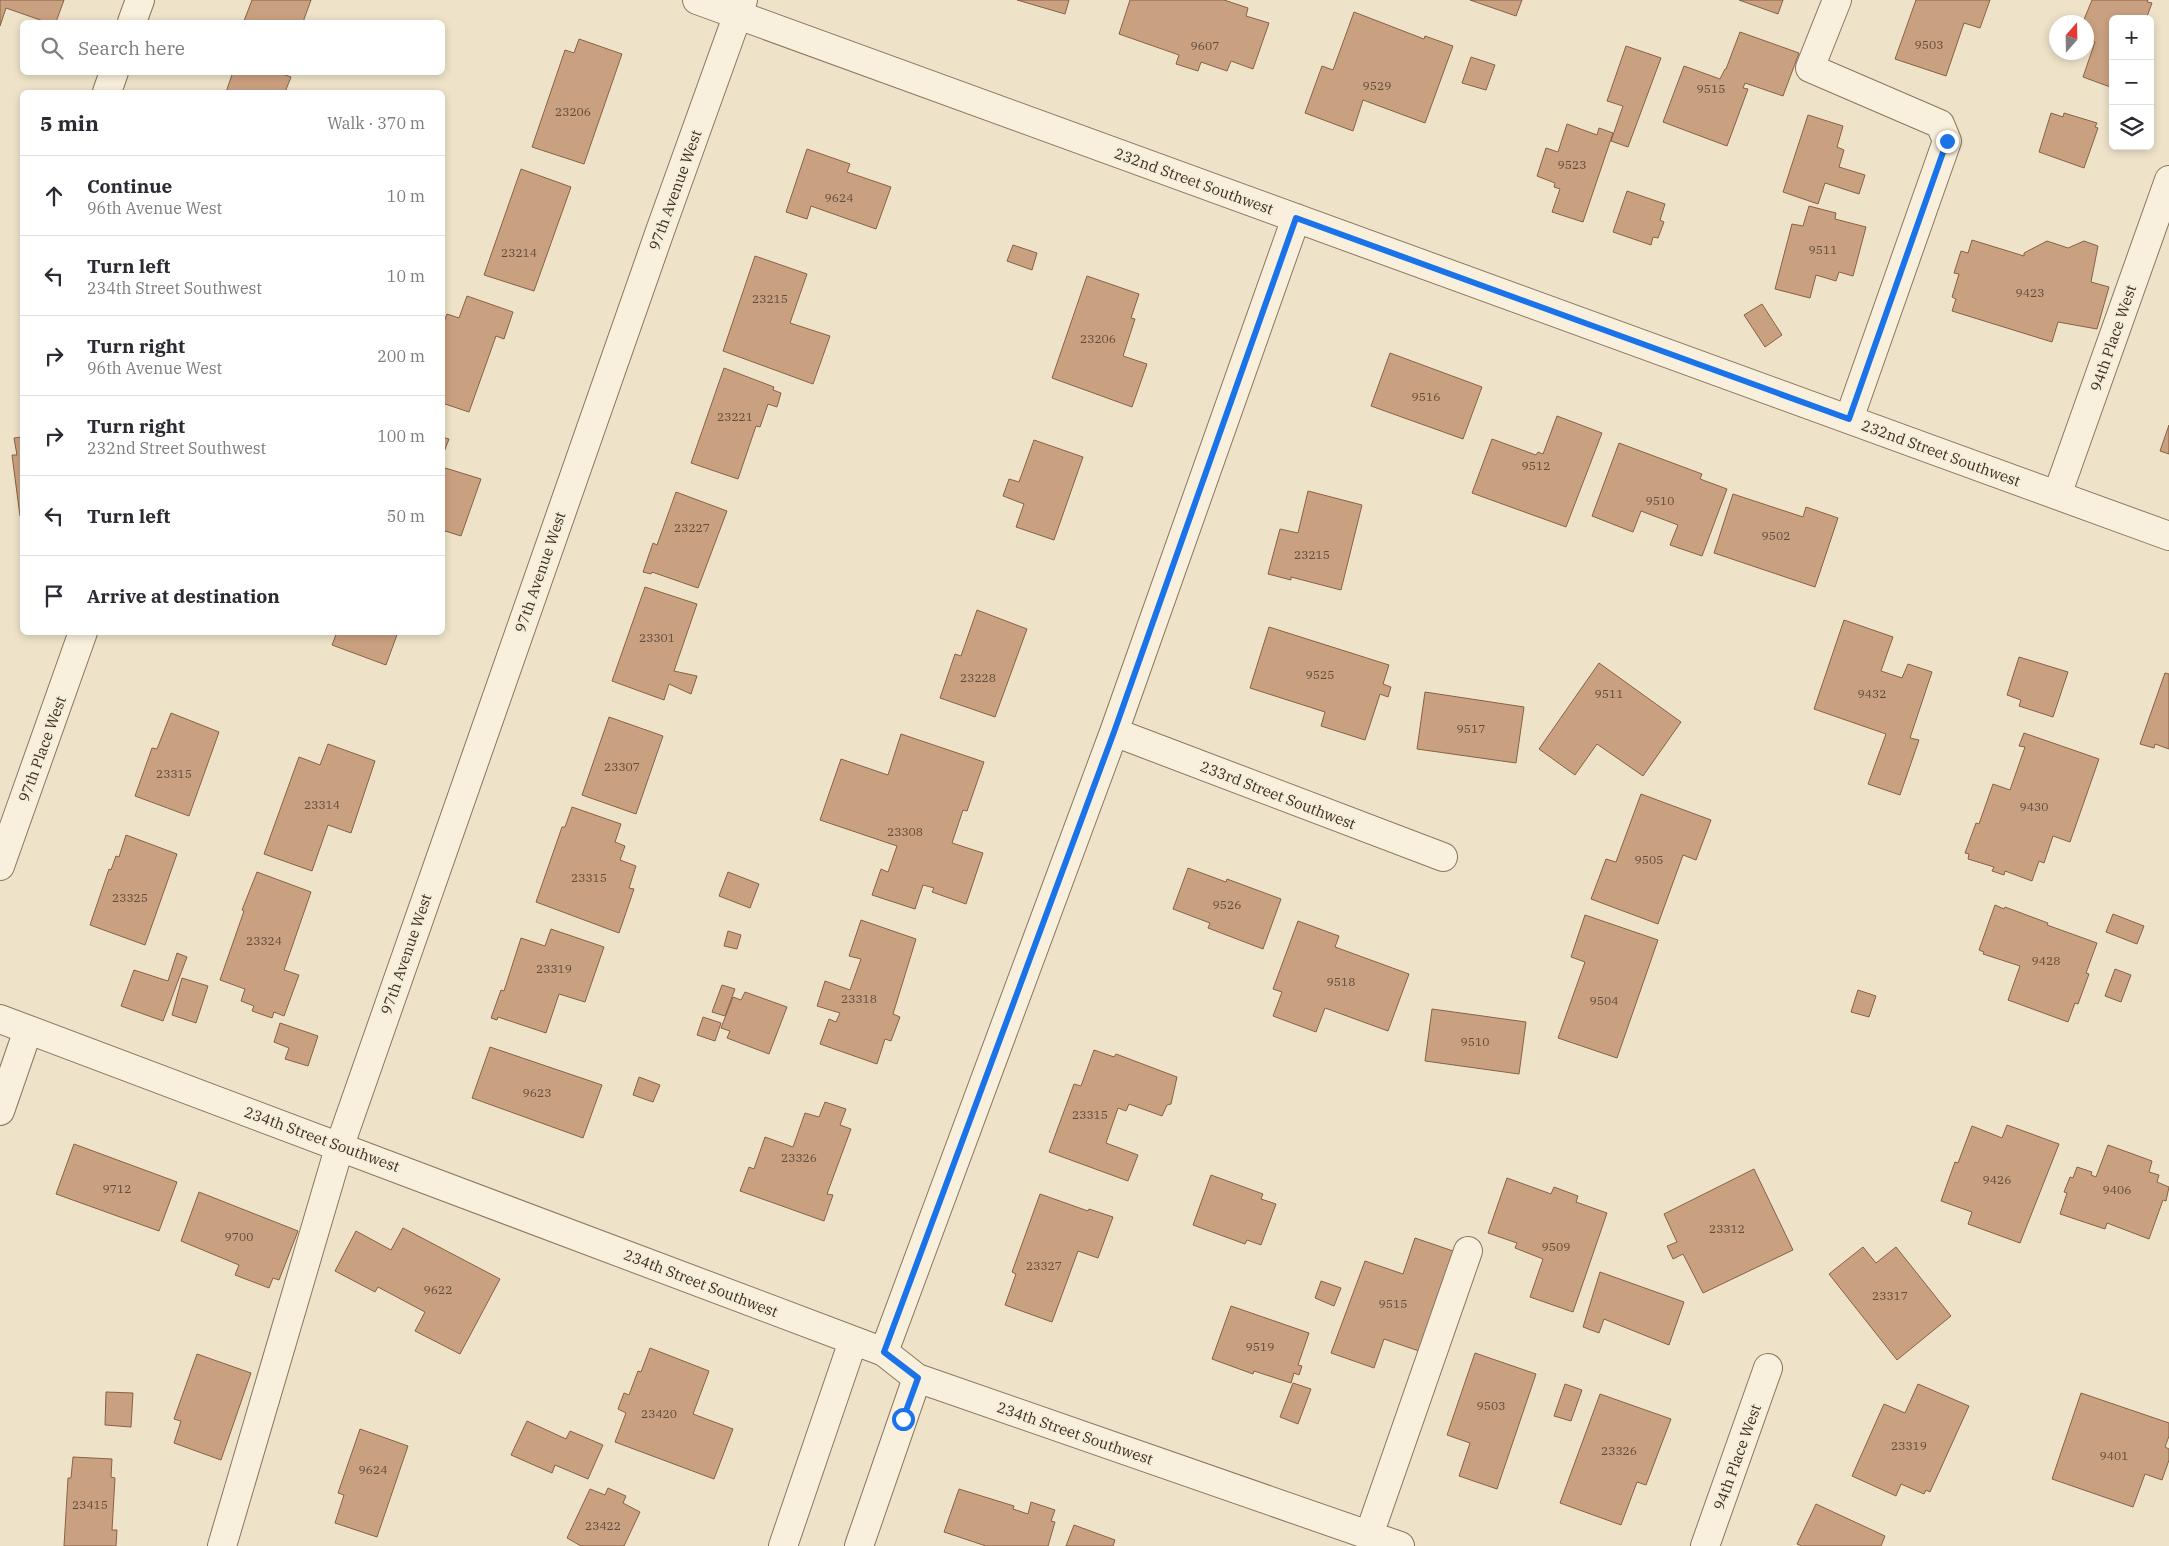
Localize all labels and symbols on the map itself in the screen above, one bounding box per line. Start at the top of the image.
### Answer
north arrow [2049,15,2094,60]
house number: 9503 [1915,37,1943,52]
house number: 9607 [1191,38,1219,53]
house number: 9529 [1363,78,1391,93]
house number: 9515 [1697,81,1725,96]
house number: 23206 [555,104,591,119]
street label: 97th Avenue West [644,127,706,253]
route end [1936,130,1959,153]
street label: 232nd Street Southwest [1112,143,1276,219]
house number: 9523 [1558,157,1586,172]
house number: 9624 [825,190,853,205]
house number: 9511 [1809,242,1837,257]
house number: 23214 [501,245,537,260]
street label: 94th Place West [2086,282,2140,394]
house number: 9423 [2016,285,2044,300]
house number: 23215 [752,291,788,306]
house number: 23206 [1080,331,1116,346]
house number: 9516 [1412,389,1440,404]
house number: 23221 [717,409,753,424]
street label: 232nd Street Southwest [1859,415,2023,491]
house number: 9512 [1522,458,1550,473]
house number: 9510 [1646,493,1674,508]
street label: 97th Avenue West [510,509,570,635]
house number: 23227 [674,520,710,535]
house number: 9502 [1762,528,1790,543]
house number: 23215 [1294,547,1330,562]
house number: 23301 [639,630,675,645]
house number: 9525 [1306,667,1334,682]
house number: 23228 [960,670,996,685]
house number: 9511 [1595,686,1623,701]
house number: 9432 [1858,686,1886,701]
street label: 97th Place West [14,693,70,805]
house number: 9517 [1457,721,1485,736]
street label: 233rd Street Southwest [1198,757,1358,833]
house number: 23307 [604,759,640,774]
house number: 23315 [156,766,192,781]
house number: 23314 [304,797,340,812]
house number: 9430 [2020,799,2048,814]
house number: 23308 [887,824,923,839]
house number: 9505 [1635,852,1663,867]
house number: 23315 [571,870,607,885]
house number: 23325 [112,890,148,905]
street label: 97th Avenue West [376,891,436,1017]
house number: 9526 [1213,897,1241,912]
house number: 23324 [246,933,282,948]
house number: 9428 [2032,953,2060,968]
house number: 23319 [536,961,572,976]
house number: 9518 [1327,974,1355,989]
house number: 23318 [841,991,877,1006]
house number: 9504 [1590,993,1618,1008]
house number: 9510 [1461,1034,1489,1049]
house number: 9623 [523,1085,551,1100]
street label: 234th Street Southwest [242,1102,402,1176]
house number: 23315 [1072,1107,1108,1122]
house number: 23326 [781,1150,817,1165]
house number: 9426 [1983,1172,2011,1187]
house number: 9712 [103,1181,131,1196]
house number: 9406 [2103,1182,2131,1197]
house number: 23312 [1709,1221,1745,1236]
house number: 9700 [225,1229,253,1244]
house number: 9509 [1542,1239,1570,1254]
street label: 234th Street Southwest [621,1245,781,1321]
house number: 23327 [1026,1258,1062,1273]
house number: 9622 [424,1282,452,1297]
house number: 23317 [1872,1288,1908,1303]
house number: 9515 [1379,1296,1407,1311]
house number: 9519 [1246,1339,1274,1354]
street label: 234th Street Southwest [994,1397,1156,1469]
house number: 9503 [1477,1398,1505,1413]
street label: 94th Place West [1709,1401,1765,1513]
house number: 23420 [641,1406,677,1421]
route start [892,1408,915,1431]
house number: 23319 [1891,1438,1927,1453]
house number: 23326 [1601,1443,1637,1458]
house number: 9401 [2100,1448,2128,1463]
house number: 9624 [359,1462,387,1477]
house number: 23415 [72,1497,108,1512]
house number: 23422 [585,1518,621,1533]

